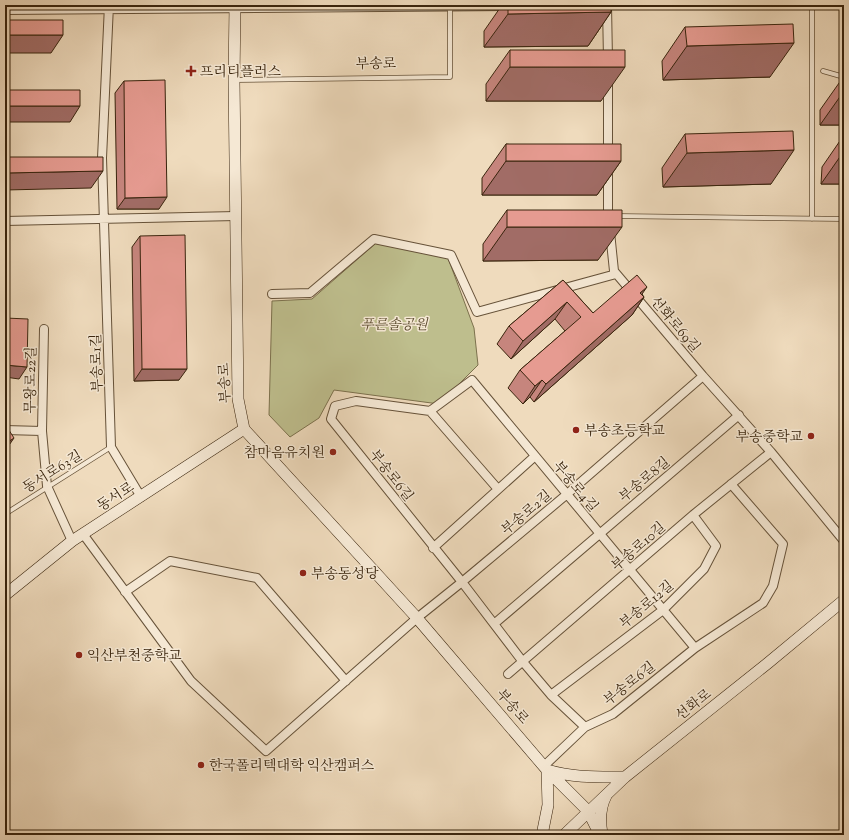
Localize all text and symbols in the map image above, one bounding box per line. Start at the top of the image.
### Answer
street label: 부송로 [356,55,397,75]
place label: 프리티플러스 [200,63,282,83]
marker: 프리티플러스 [185,65,197,77]
street label: 선화로69길 [645,293,704,358]
park label: 푸른솔공원 [360,316,429,336]
street label: 부송로1길 [87,333,109,393]
street label: 무왕로22길 [21,346,43,414]
street label: 부송로 [215,362,237,404]
place label: 부송초등학교 [584,422,666,442]
marker: 부송초등학교 [571,425,581,435]
place label: 부송중학교 [735,428,803,448]
marker: 부송중학교 [806,431,816,441]
place label: 참마음유치원 [244,444,325,464]
street label: 부송로6길 [364,446,417,506]
street label: 동서로63길 [19,447,87,499]
marker: 참마음유치원 [328,447,338,457]
street label: 부송로8길 [615,453,675,508]
street label: 부송로4길 [547,457,602,517]
street label: 동서로 [94,478,139,517]
street label: 부송로2길 [498,486,557,541]
street label: 부송로10길 [608,518,671,577]
place label: 부송동성당 [311,565,379,585]
marker: 부송동성당 [298,568,308,578]
street label: 부송로12길 [616,577,679,634]
place label: 익산부천중학교 [87,647,182,667]
marker: 익산부천중학교 [74,650,84,660]
street label: 부송로6길 [600,658,660,711]
street label: 부송로 [491,685,533,730]
street label: 선화로 [672,685,717,726]
place label: 한국폴리텍대학 익산캠퍼스 [209,757,375,777]
marker: 한국폴리텍대학 익산캠퍼스 [196,760,206,770]

